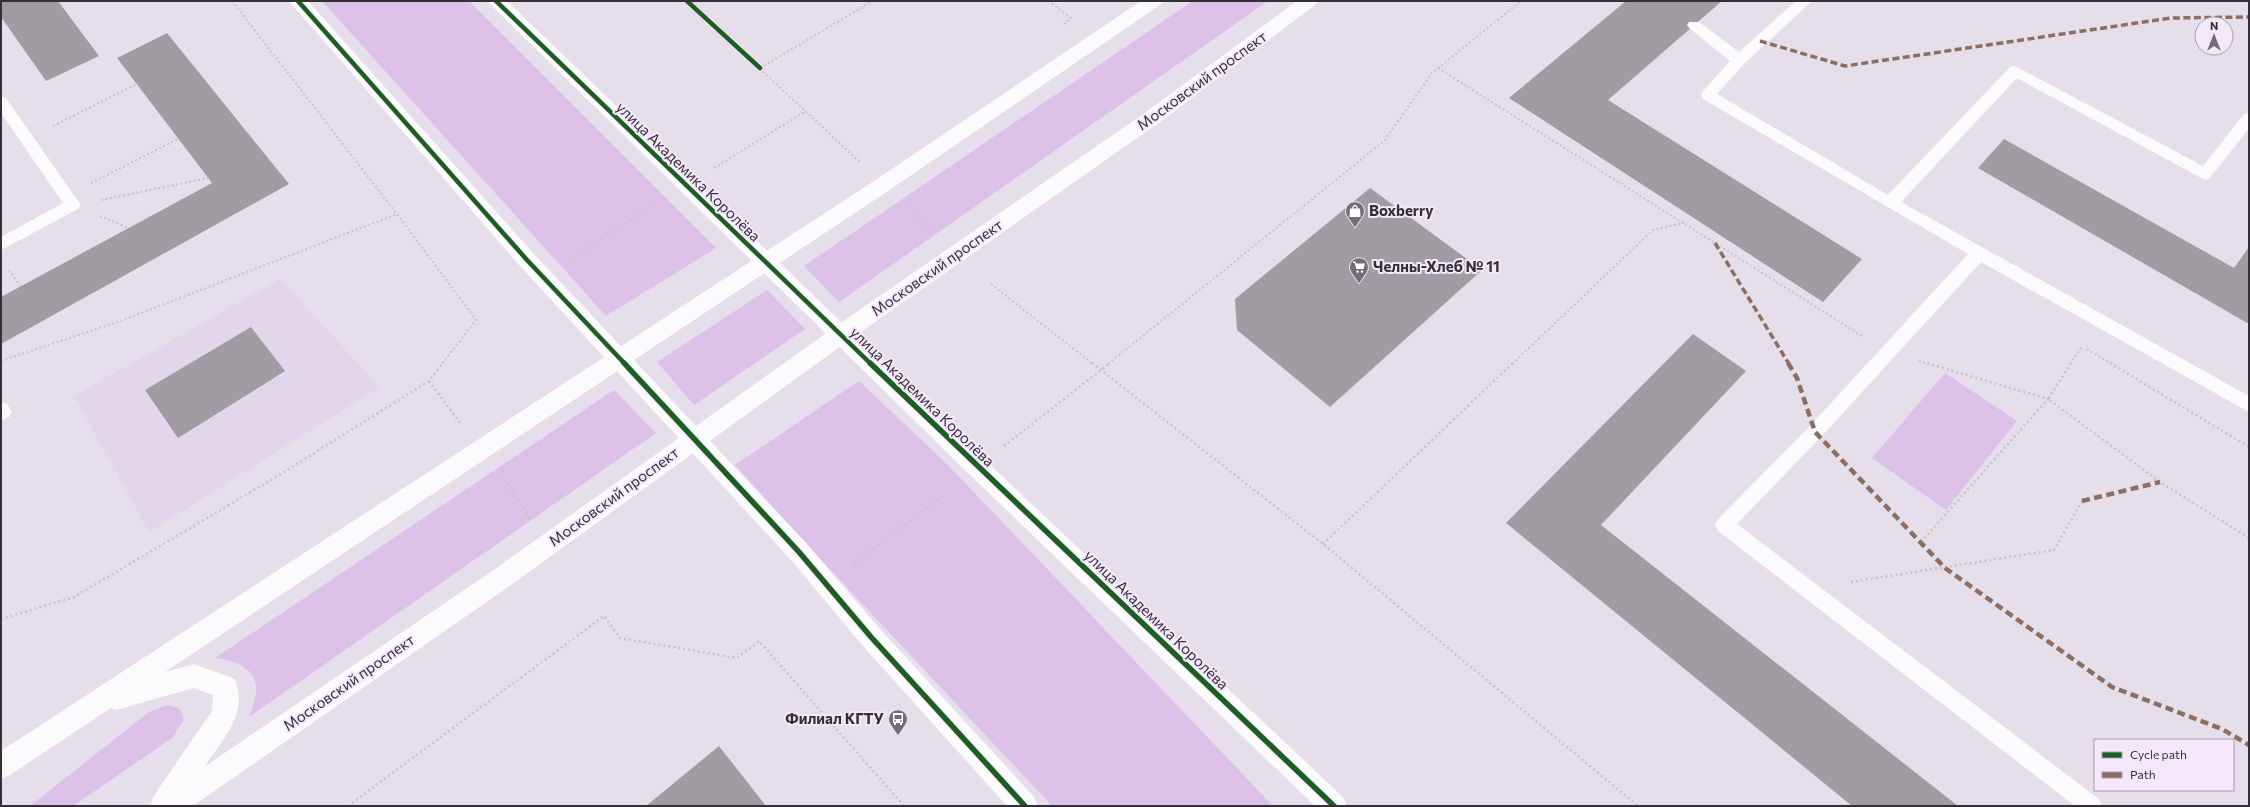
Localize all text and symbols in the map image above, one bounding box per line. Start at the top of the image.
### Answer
north arrow [2194,16,2234,56]
text: N [2210,19,2218,32]
street label: Московский проспект [1133,27,1270,133]
street label: улица Академика Королёва [613,98,764,245]
shop icon: Boxberry [1344,200,1366,228]
place label: Boxberry [1369,201,1434,219]
street label: Московский проспект [867,215,1006,319]
supermarket icon: Челны-Хлеб № 11 [1348,256,1370,284]
place label: Челны-Хлеб № 11 [1373,257,1500,275]
street label: улица Академика Королёва [847,323,998,470]
street label: Московский проспект [545,443,682,549]
street label: улица Академика Королёва [1081,546,1232,693]
street label: Московский проспект [279,630,418,734]
bus stop icon: Филиал КГТУ [887,708,909,736]
place label: Филиал КГТУ [785,709,885,727]
legend [2094,739,2234,791]
text: Cycle path [2130,747,2187,761]
text: Path [2130,767,2156,781]

